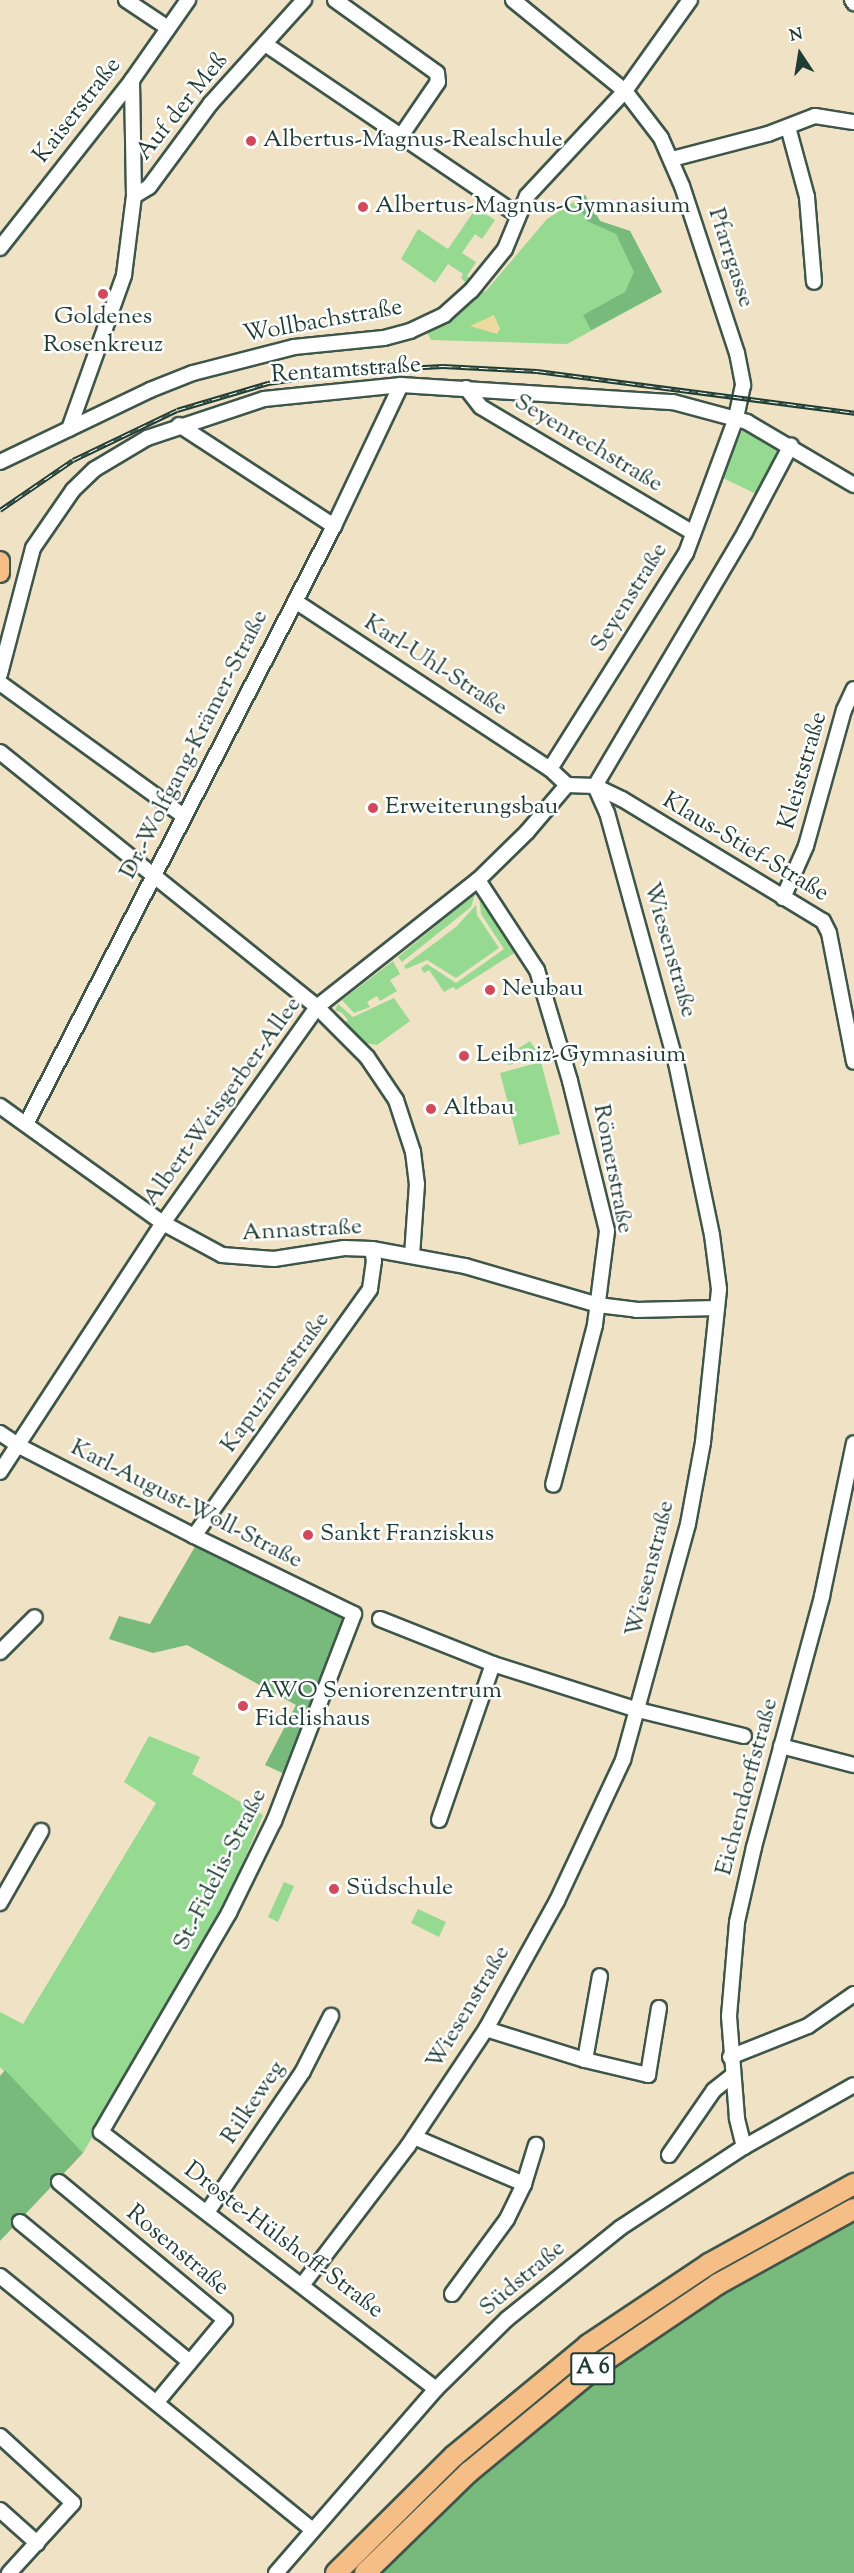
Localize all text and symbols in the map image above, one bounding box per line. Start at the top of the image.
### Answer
text: N [788,23,805,48]
north arrow [770,24,830,84]
street label: Auf der Meß [131,47,235,167]
street label: Kaiserstraße [28,52,128,170]
place label: Albertus-Magnus-Realschule [263,127,563,155]
marker: Albertus-Magnus-Realschule [244,134,258,148]
place label: Albertus-Magnus-Gymnasium [375,193,690,221]
marker: Albertus-Magnus-Gymnasium [356,200,370,214]
street label: Pfarrgasse [700,205,760,311]
marker: Goldenes Rosenkreuz [96,287,110,301]
street label: Wollbachstraße [241,294,405,350]
place label: Goldenes Rosenkreuz [43,304,163,360]
street label: Rentamtstraße [270,351,422,391]
street label: Seyenrechstraße [508,388,668,500]
street label: Seyenstraße [585,538,675,658]
street label: Dr.-Wolfgang-Krämer-Straße [114,606,276,884]
street label: Karl-Uhl-Straße [358,609,512,723]
street label: Kleiststraße [773,709,835,833]
street label: Klaus-Stief-Straße [657,787,833,909]
place label: Erweiterungsbau [385,794,558,822]
marker: Erweiterungsbau [366,801,380,815]
street label: Wiesenstraße [636,879,702,1021]
place label: Neubau [502,976,583,1004]
marker: Neubau [483,983,497,997]
street label: Albert-Weisgerber-Allee [137,992,309,1212]
place label: Leibniz-Gymnasium [476,1042,686,1070]
marker: Leibniz-Gymnasium [457,1049,471,1063]
place label: Altbau [443,1095,515,1123]
marker: Altbau [424,1102,438,1116]
street label: Römerstraße [585,1102,639,1236]
street label: Annastraße [241,1213,363,1249]
street label: Kapuzinerstraße [215,1307,337,1459]
street label: Karl-August-Woll-Straße [65,1434,307,1576]
street label: Wiesenstraße [620,1498,682,1640]
place label: Sankt Franziskus [320,1521,494,1549]
marker: Sankt Franziskus [301,1528,315,1542]
place label: AWO Seniorenzentrum Fidelishaus [255,1678,502,1734]
street label: Eichendorffstraße [710,1695,786,1879]
marker: AWO Seniorenzentrum Fidelishaus [236,1699,250,1713]
street label: St.-Fidelis-Straße [168,1784,274,1956]
place label: Südschule [346,1875,453,1903]
marker: Südschule [327,1882,341,1896]
street label: Wiesenstraße [421,1941,517,2075]
street label: Rilkeweg [216,2056,292,2150]
street label: Droste-Hülshoff-Straße [177,2156,389,2326]
street label: Rosenstraße [119,2199,235,2303]
street label: Südstraße [474,2235,572,2323]
road number: A 6 [569,2350,617,2388]

